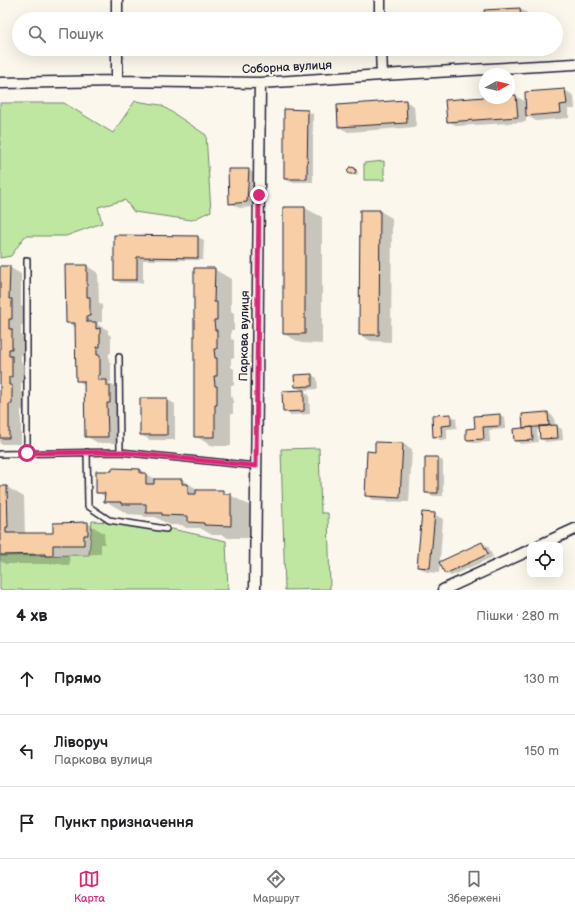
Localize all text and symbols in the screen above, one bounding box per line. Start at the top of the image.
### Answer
search box [12,12,563,56]
icon: search [26,23,48,45]
text: Пошук [58,25,104,44]
street label: Соборна вулиця [242,58,333,77]
north arrow [479,68,515,104]
route end [250,186,268,204]
street label: Паркова вулиця [236,290,253,382]
route start [18,444,36,462]
map controls [527,542,563,578]
button: locate [527,542,563,578]
text: 4 хв [16,606,48,626]
text: Пішки · 280 m [476,608,559,624]
icon: ahead [16,668,38,690]
text: Прямо [54,669,101,688]
text: 130 m [524,671,559,687]
text: Ліворуч [54,733,108,752]
icon: left [16,740,38,762]
text: 150 m [525,743,559,759]
text: Паркова вулиця [54,752,153,768]
icon: arrive [16,812,38,834]
text: Пункт призначення [54,813,194,832]
tab: Карта [74,868,105,905]
tab: Маршрут [253,868,300,905]
tab: Збережені [447,868,501,905]

